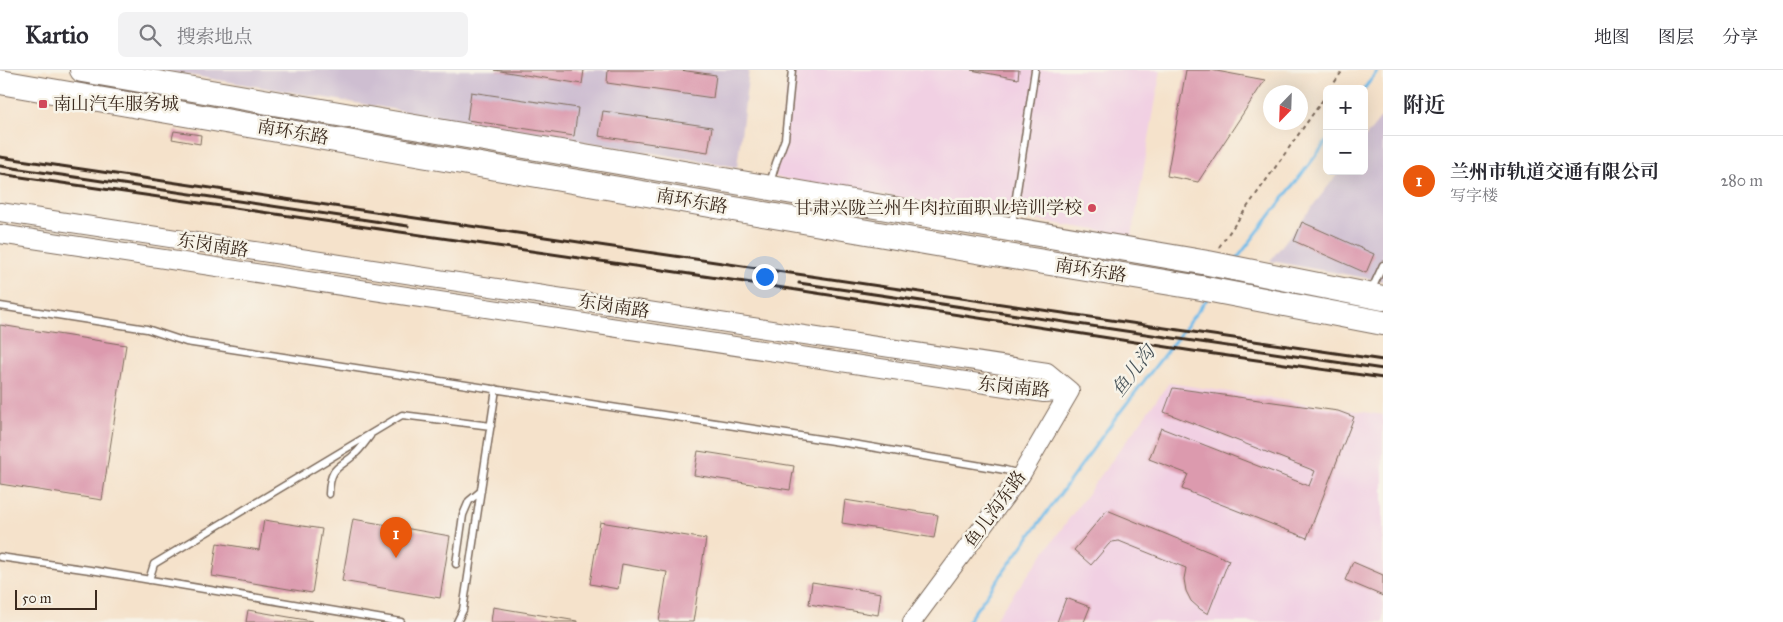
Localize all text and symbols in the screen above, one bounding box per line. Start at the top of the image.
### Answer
search box [118,12,468,57]
text: Kartio [25,20,88,50]
icon: search [136,21,164,49]
text: 搜索地点 [176,25,252,48]
text: 地图 [1594,26,1630,48]
text: 图层 [1658,26,1694,48]
text: 分享 [1722,26,1758,48]
north arrow [1263,85,1308,130]
map controls [1323,85,1368,175]
button: + [1323,85,1368,130]
text: 附近 [1403,92,1445,118]
place label: 南山汽车服务城 [53,93,179,115]
marker: 南山汽车服务城 [37,98,49,110]
street label: 南环东路 [256,115,330,149]
button: − [1323,130,1368,175]
text: 兰州市轨道交通有限公司 [1450,160,1659,183]
text: 1 [1416,171,1422,190]
text: 280 m [1720,171,1763,190]
street label: 南环东路 [655,184,729,218]
text: 写字楼 [1450,186,1498,205]
place label: 甘肃兴陇兰州牛肉拉面职业培训学校 [794,197,1082,219]
marker: 甘肃兴陇兰州牛肉拉面职业培训学校 [1086,202,1098,214]
street label: 东岗南路 [176,229,250,261]
street label: 南环东路 [1054,254,1128,286]
your location [752,264,778,290]
street label: 东岗南路 [577,290,651,322]
water label: 鱼儿沟 [1107,339,1161,401]
street label: 东岗南路 [977,372,1051,402]
street label: 鱼儿沟东路 [960,466,1030,552]
pin: 1 [380,517,412,558]
scale bar [15,587,98,610]
text: 50 m [22,590,51,607]

